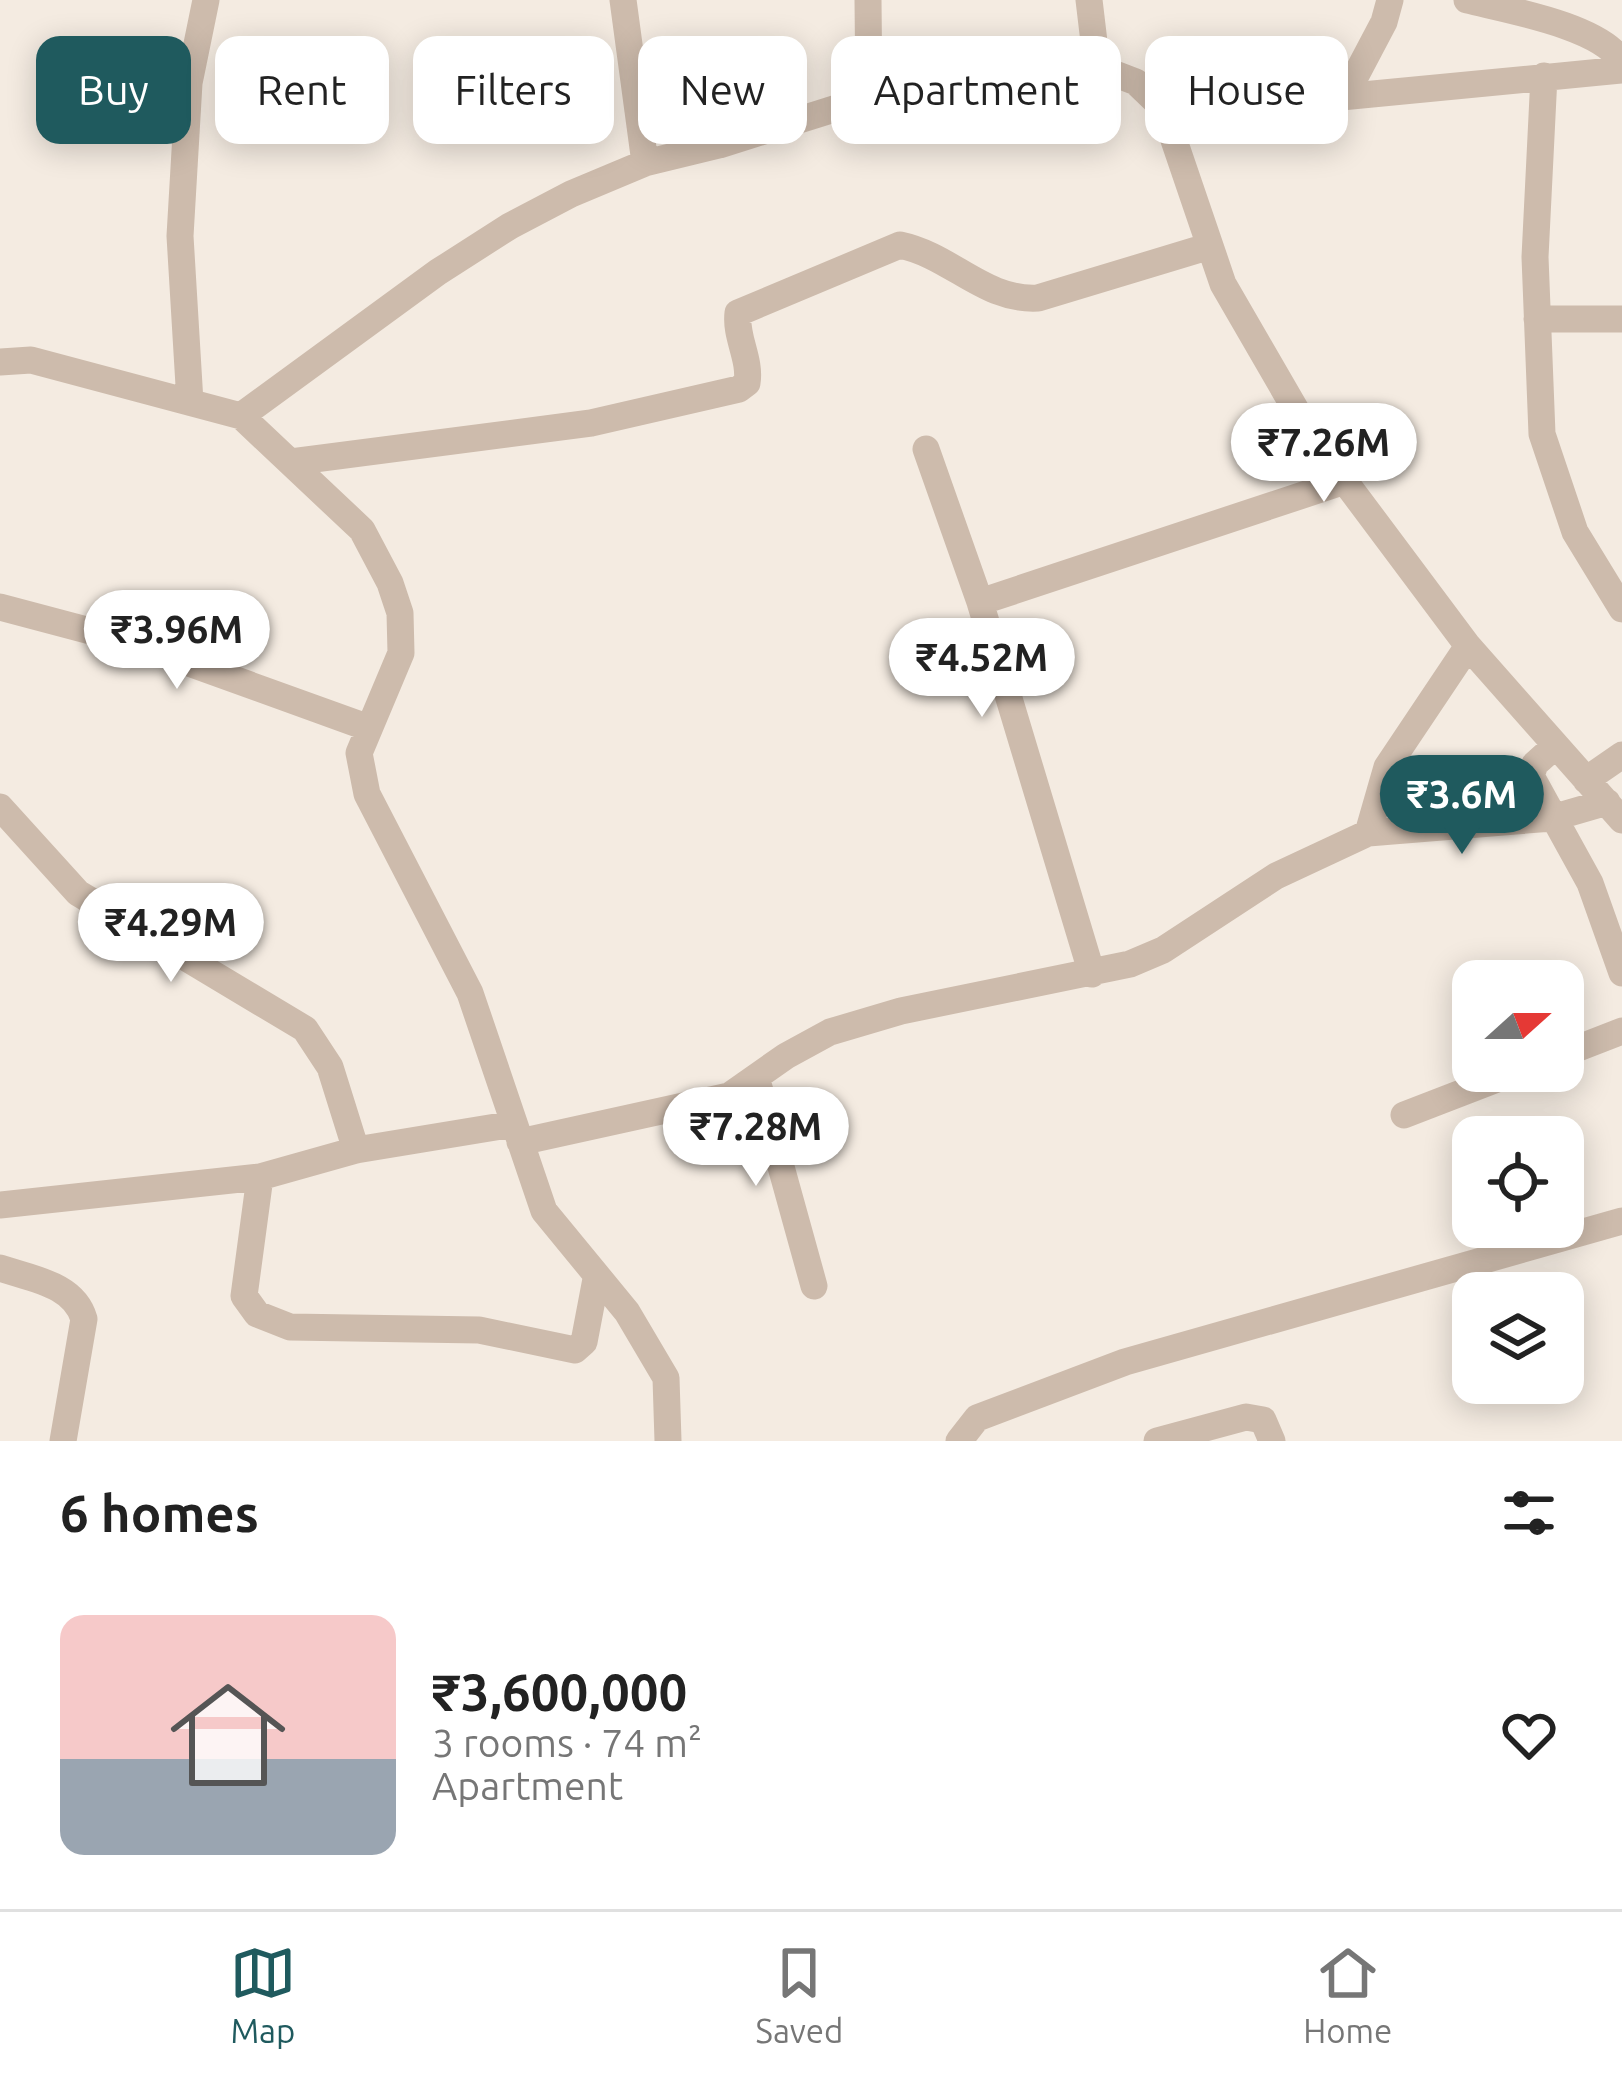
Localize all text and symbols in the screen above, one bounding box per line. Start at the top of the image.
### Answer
chip: Buy [36,36,191,144]
chip: Rent [215,36,389,144]
chip: Filters [413,36,614,144]
chip: New [638,36,807,144]
chip: Apartment [831,36,1121,144]
chip: House [1145,36,1348,144]
pin: ₹7.26M [1226,403,1422,505]
text: ₹7.26M [1258,420,1390,463]
pin: ₹3.96M [79,590,275,692]
text: ₹3.96M [111,607,243,650]
pin: ₹4.52M [884,618,1080,720]
text: ₹4.52M [916,635,1048,678]
pin: ₹3.6M [1378,755,1546,857]
text: ₹3.6M [1407,772,1517,815]
pin: ₹4.29M [73,883,269,985]
text: ₹4.29M [105,900,237,943]
north arrow [1452,960,1584,1092]
map controls [1452,960,1584,1404]
pin: ₹7.28M [658,1087,854,1189]
text: ₹7.28M [690,1104,822,1147]
button: locate [1452,1116,1584,1248]
button: layers [1452,1272,1584,1404]
icon: filters [1496,1480,1562,1546]
text: 6 homes [60,1484,259,1542]
icon: home [156,1663,300,1807]
text: ₹3,600,000 [432,1663,687,1721]
icon: heart [1496,1702,1562,1768]
text: 3 rooms · 74 m² [432,1721,702,1764]
text: Apartment [432,1764,623,1807]
tab: Map [230,1940,296,2049]
tab: Saved [756,1940,843,2049]
tab: Home [1303,1940,1392,2049]

